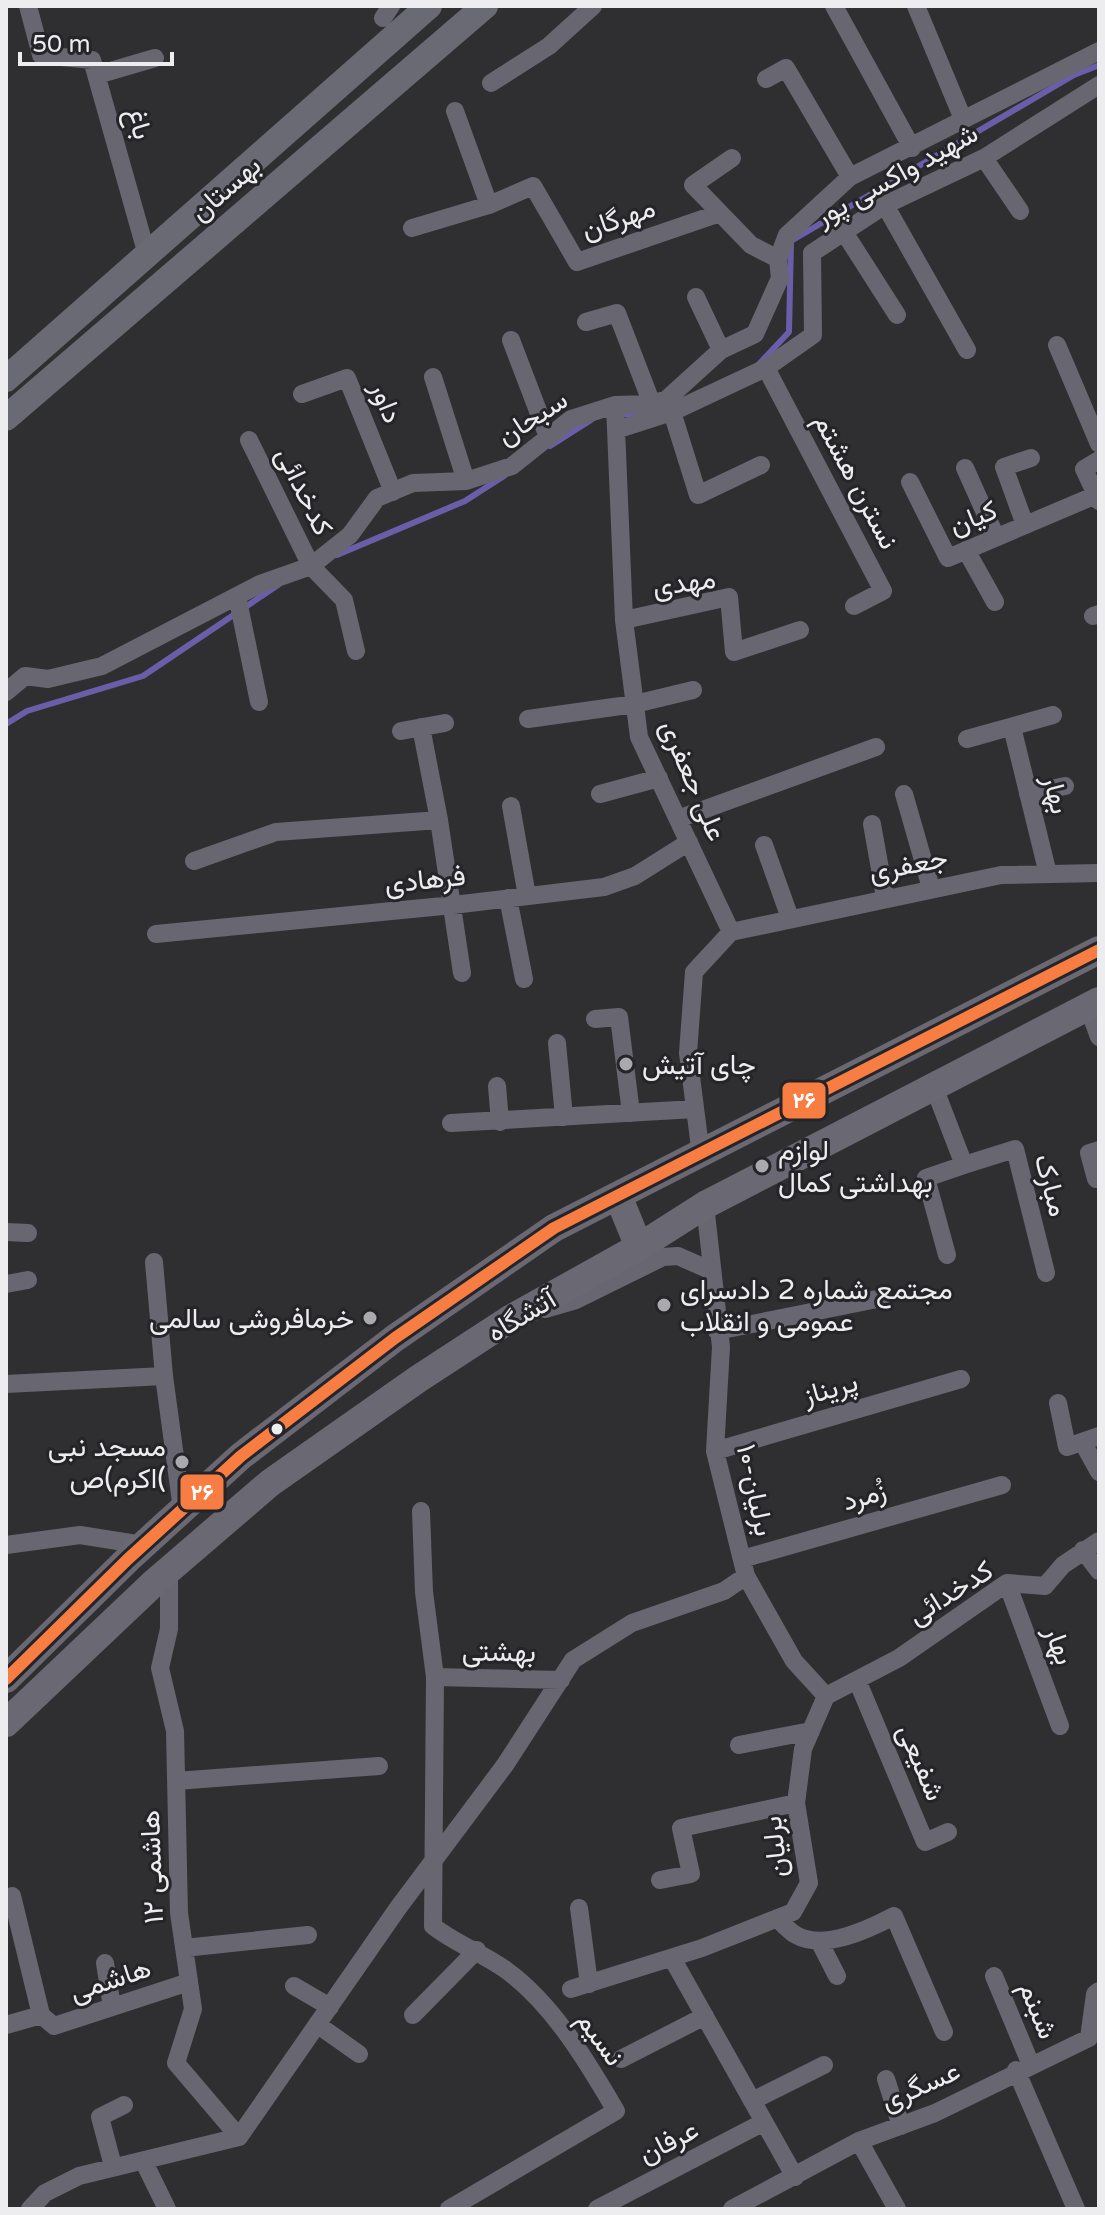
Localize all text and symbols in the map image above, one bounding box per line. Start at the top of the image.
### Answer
scale bar [20,16,172,66]
text: 50 m [32,30,90,59]
street label: باغ [117,103,160,144]
street label: شهید واکسی پور [808,116,984,235]
street label: بهستان [183,149,268,229]
street label: مهرگان [577,191,660,247]
street label: داور [362,376,410,428]
street label: سبحان [491,383,574,453]
street label: نسترن هشتم [805,408,906,556]
street label: کدخدائی [268,442,340,541]
street label: کیان [944,493,1002,543]
street label: مهدی [650,562,718,604]
street label: علی جعفری [652,715,734,846]
street label: بهار [1035,770,1077,817]
street label: جعفری [866,841,950,889]
street label: فرهادی [383,859,467,901]
place label: چای آتیش [642,1048,756,1083]
marker: چای آتیش [617,1055,635,1073]
line badge: ۲۶ [781,1081,827,1120]
text: ۲۶ [792,1088,816,1114]
place label: لوازم بهداشتی کمال [778,1134,933,1200]
street label: مبارک [1026,1150,1076,1220]
marker: لوازم بهداشتی کمال [753,1157,771,1175]
place label: مجتمع شماره 2 دادسرای عمومی و انقلاب [680,1273,953,1339]
street label: آتشگاه [481,1281,564,1350]
marker: مجتمع شماره 2 دادسرای عمومی و انقلاب [655,1296,673,1314]
place label: خرمافروشی سالمی [149,1302,354,1336]
marker: خرمافروشی سالمی [361,1309,379,1327]
street label: پریناز [798,1365,862,1414]
unlabelled marker [269,1421,285,1437]
place label: مسجد نبی اکرم)ص( [48,1430,166,1497]
street label: ۱۰-برلیان [729,1441,781,1539]
marker: مسجد نبی اکرم)ص( [173,1453,191,1471]
line badge: ۲۶ [179,1473,225,1511]
street label: زُمرد [838,1474,890,1518]
text: ۲۶ [190,1480,214,1506]
street label: کدخدائی [902,1553,999,1632]
street label: بهار [1036,1620,1082,1670]
street label: بهشتی [462,1634,536,1670]
street label: شفیعی [890,1719,952,1806]
street label: ۱۲ هاشمی [133,1810,171,1924]
street label: برلیان [755,1814,795,1879]
street label: هاشمی [65,1951,155,2009]
street label: شبنم [1010,1977,1065,2044]
street label: نسیم [568,2005,631,2073]
street label: عسگری [876,2053,965,2118]
street label: عرفان [633,2113,704,2171]

